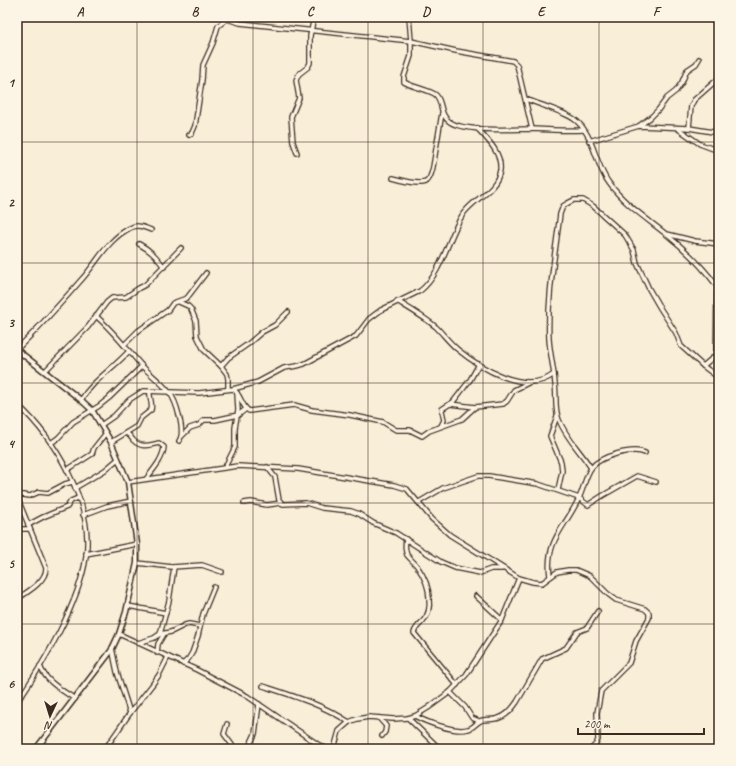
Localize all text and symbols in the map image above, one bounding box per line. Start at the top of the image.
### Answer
text: A [77,4,85,20]
text: B [192,4,200,20]
text: C [307,4,315,20]
text: D [422,4,431,20]
text: E [538,4,547,20]
text: F [653,4,662,20]
text: 1 [8,75,16,91]
text: 2 [8,195,15,211]
text: 3 [8,315,15,331]
text: 4 [8,436,16,452]
text: 5 [8,556,15,572]
text: 6 [8,676,15,692]
north arrow [30,696,70,736]
scale bar [578,710,704,736]
text: 200 m [584,716,611,732]
text: N [43,719,53,733]

